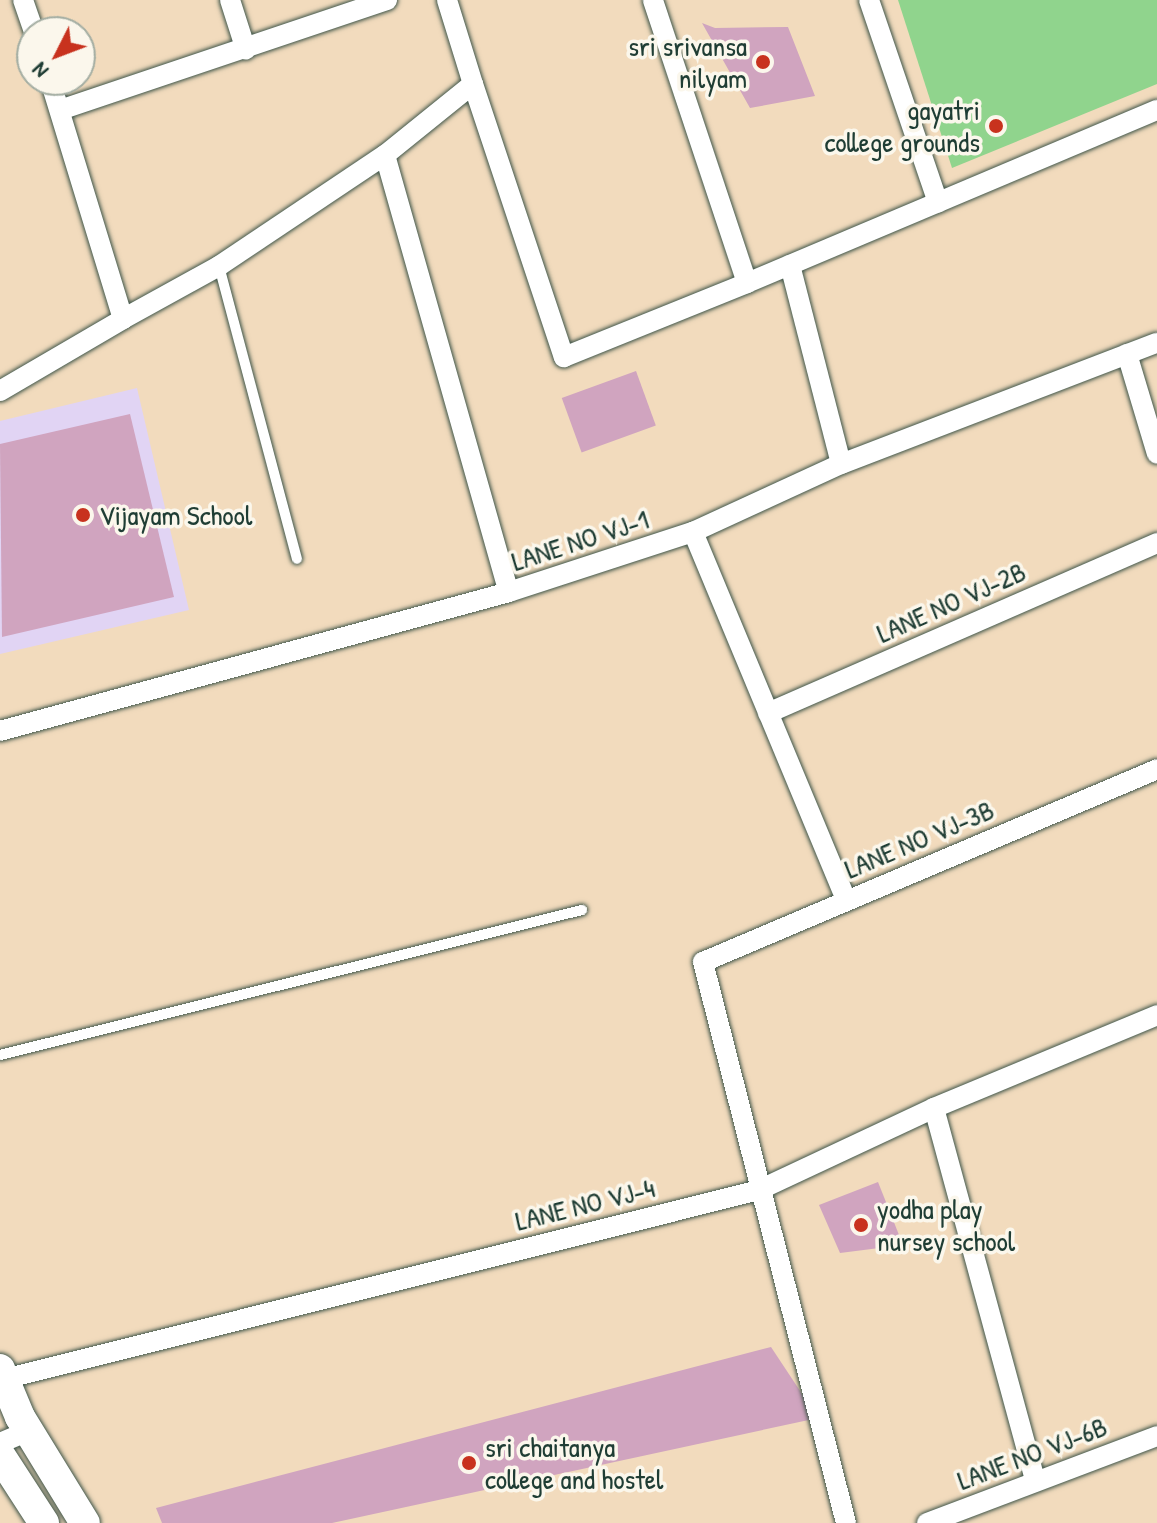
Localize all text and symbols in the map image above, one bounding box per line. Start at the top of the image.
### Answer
north arrow [16,16,96,96]
place label: sri srivansa nilyam [628,29,747,95]
marker: sri srivansa nilyam [754,53,772,71]
text: N [25,56,55,85]
place label: gayatri college grounds [825,93,980,159]
marker: gayatri college grounds [987,117,1005,135]
place label: Vijayam School [99,498,252,532]
street label: LANE NO VJ-1 [507,502,653,578]
marker: Vijayam School [74,506,92,524]
street label: LANE NO VJ-2B [871,554,1031,650]
street label: LANE NO VJ-3B [839,793,999,885]
street label: LANE NO VJ-4 [512,1170,658,1238]
place label: yodha play nursey school [877,1192,1015,1258]
marker: yodha play nursey school [852,1216,870,1234]
street label: LANE NO VJ-6B [952,1409,1112,1497]
place label: sri chaitanya college and hostel [485,1430,663,1496]
marker: sri chaitanya college and hostel [460,1454,478,1472]

